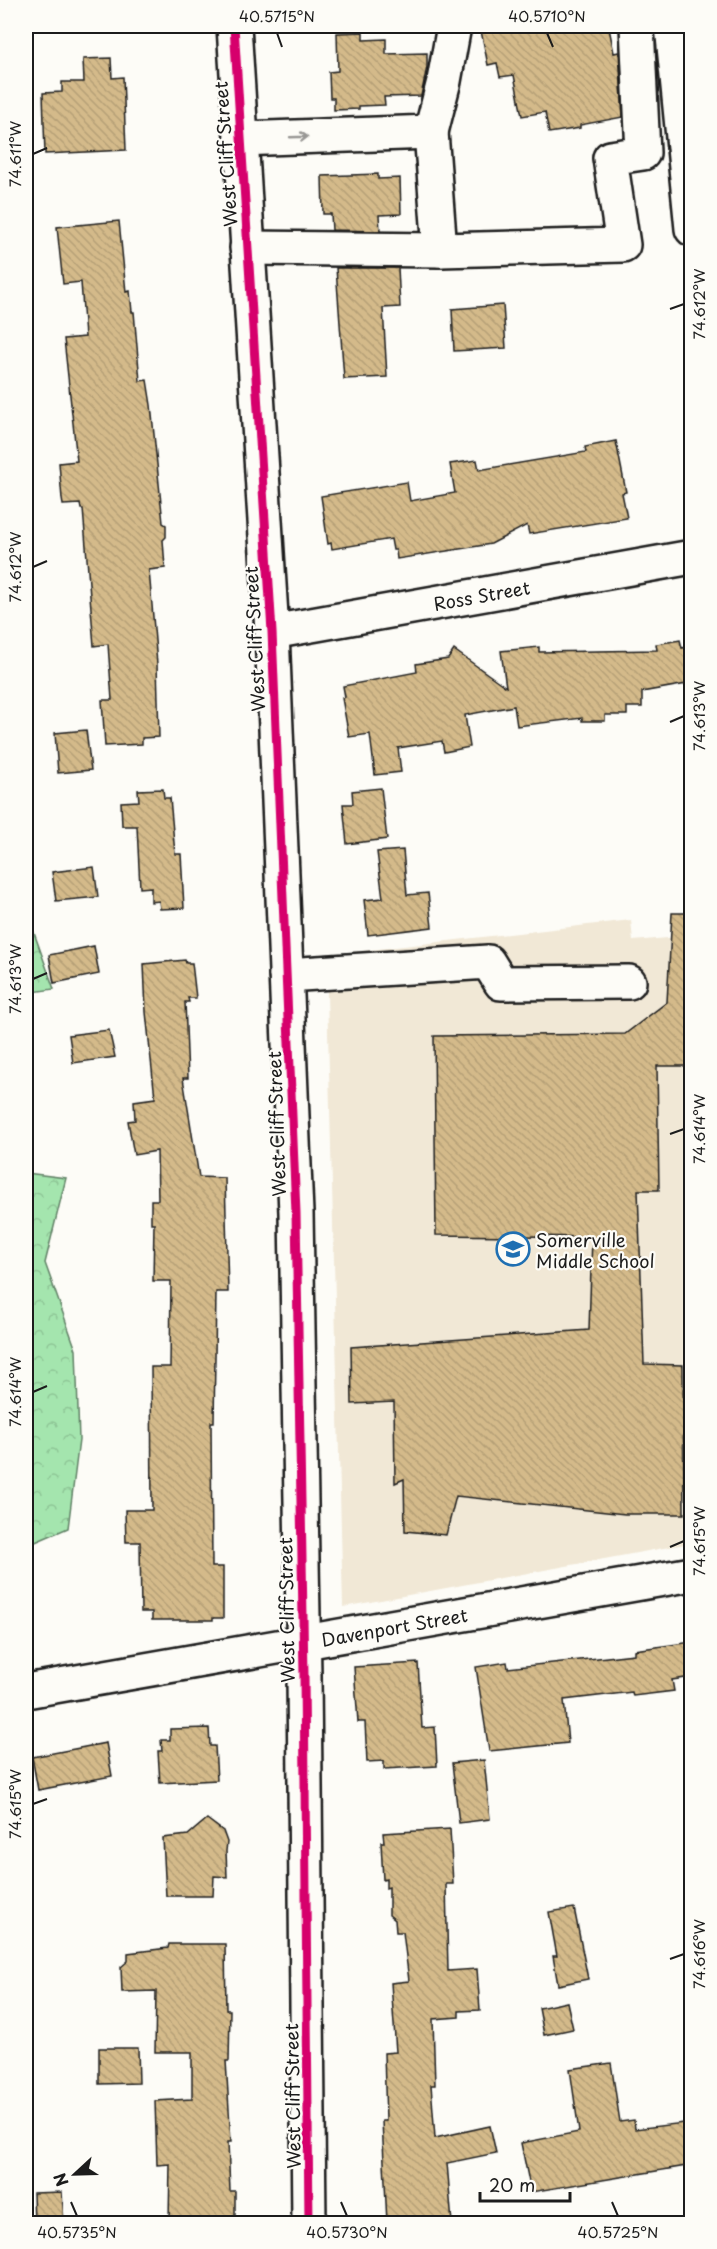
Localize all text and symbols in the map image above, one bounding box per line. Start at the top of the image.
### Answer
text: 40.5715°N [239,4,315,27]
text: 40.5710°N [508,4,586,27]
street label: West Cliff Street [206,80,244,228]
text: 74.611°W [3,120,26,187]
one-way arrow [288,131,308,142]
text: 74.612°W [687,268,710,339]
text: 74.612°W [3,531,26,602]
street label: West Cliff Street [237,566,271,712]
street label: Ross Street [431,573,532,616]
text: 74.613°W [687,680,710,751]
text: 74.613°W [3,943,26,1014]
street label: West Cliff Street [260,1051,292,1197]
text: 74.614°W [687,1093,710,1164]
place label: Somerville Middle School [536,1226,655,1274]
school or university icon: Somerville Middle School [495,1231,531,1267]
text: 74.614°W [3,1356,26,1427]
text: 74.615°W [687,1505,710,1576]
street label: West Cliff Street [271,1537,301,1683]
street label: Davenport Street [319,1600,470,1652]
text: 74.615°W [3,1768,26,1839]
text: 74.616°W [687,1919,710,1989]
street label: West Cliff Street [277,2023,307,2169]
north arrow [45,2144,105,2204]
scale bar [480,2165,570,2203]
text: N [47,2170,74,2190]
text: 20 m [489,2171,535,2198]
text: 40.5735°N [37,2220,117,2243]
text: 40.5730°N [306,2220,388,2243]
text: 40.5725°N [578,2220,658,2243]

